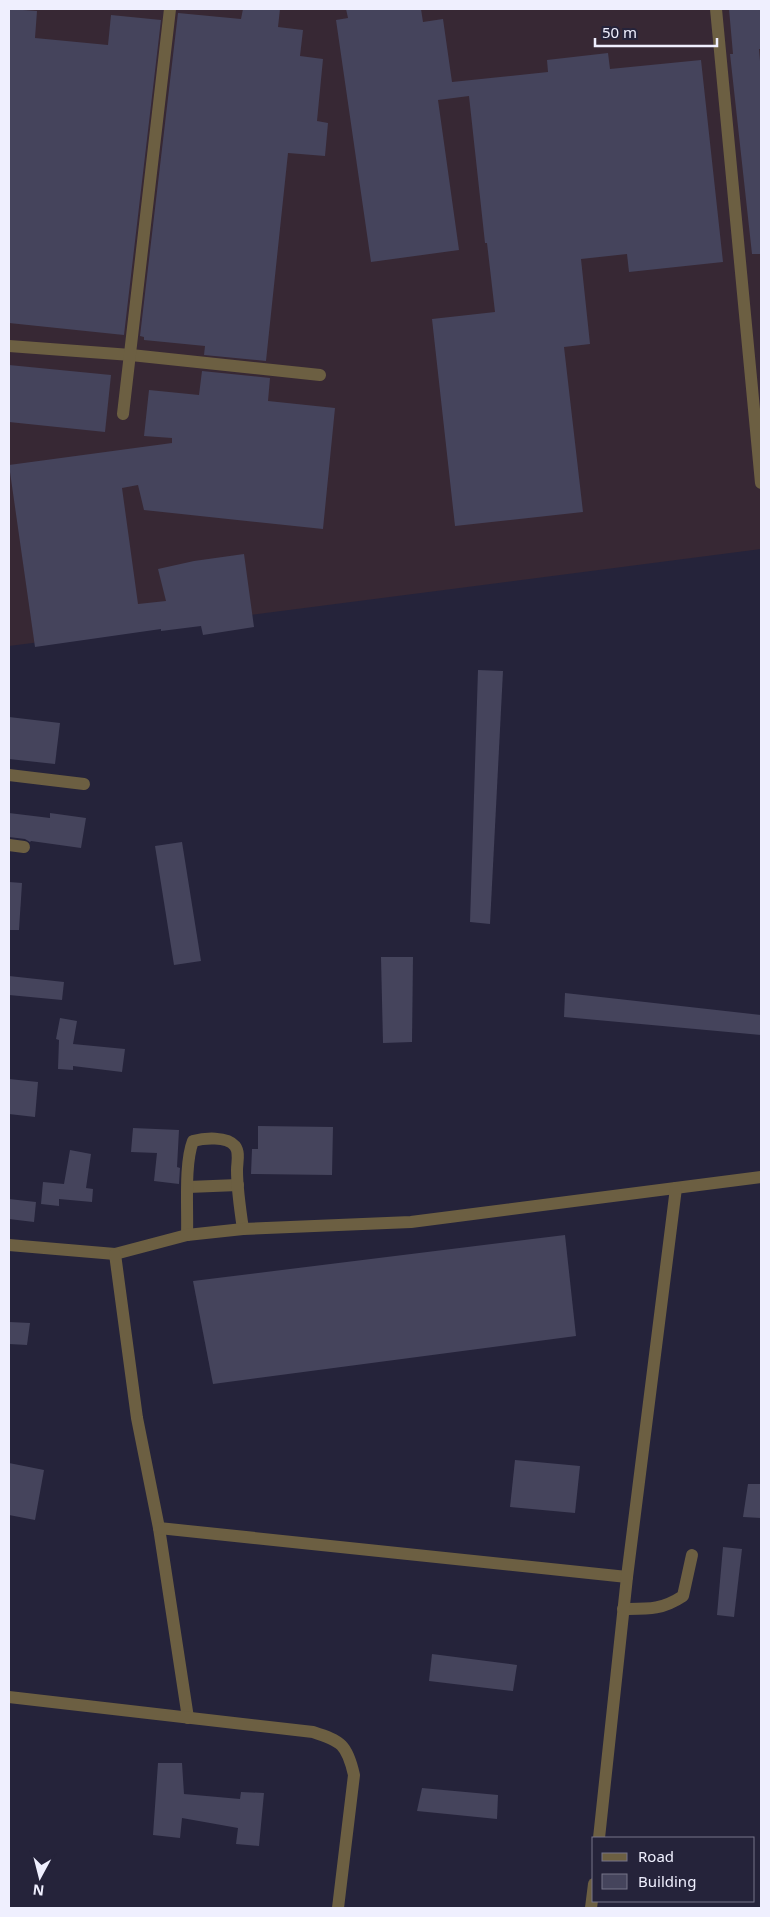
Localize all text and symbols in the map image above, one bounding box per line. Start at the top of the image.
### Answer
scale bar [595,15,718,47]
text: 50 m [602,22,637,42]
legend [592,1837,755,1902]
text: Road [638,1846,674,1866]
north arrow [15,1852,65,1902]
text: Building [638,1871,696,1891]
text: N [32,1880,45,1901]

